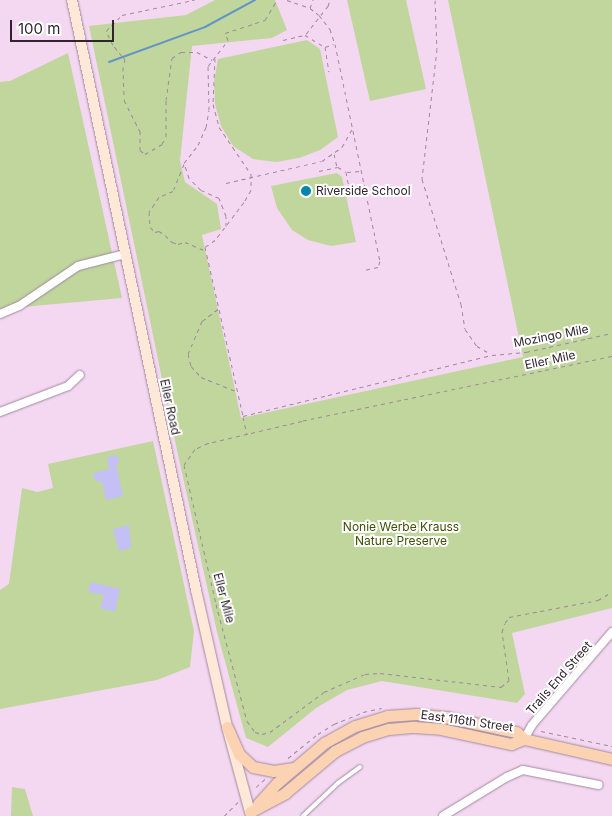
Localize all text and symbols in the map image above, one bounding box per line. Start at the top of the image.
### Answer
scale bar [12,10,116,42]
text: 100 m [18,19,60,38]
place label: Riverside School [316,184,411,198]
marker: Riverside School [300,185,312,197]
street label: Mozingo Mile [512,322,590,350]
street label: Eller Mile [523,348,577,372]
street label: Eller Road [157,378,183,436]
park label: Nonie Werbe Krauss Nature Preserve [343,520,459,548]
street label: Eller Mile [210,571,238,625]
street label: Trails End Street [523,638,595,718]
street label: East 116th Street [420,707,514,735]

